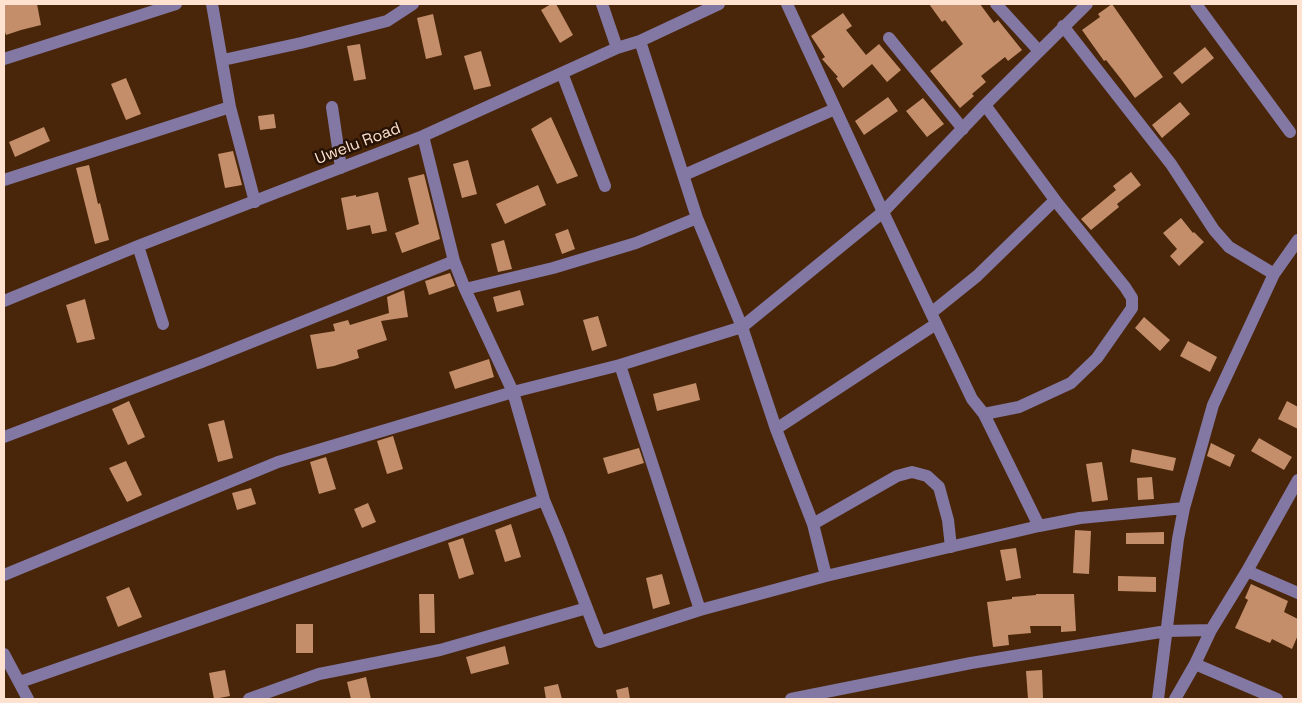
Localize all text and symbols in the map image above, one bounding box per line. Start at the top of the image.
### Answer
street label: Uwelu Road [313,119,403,169]

